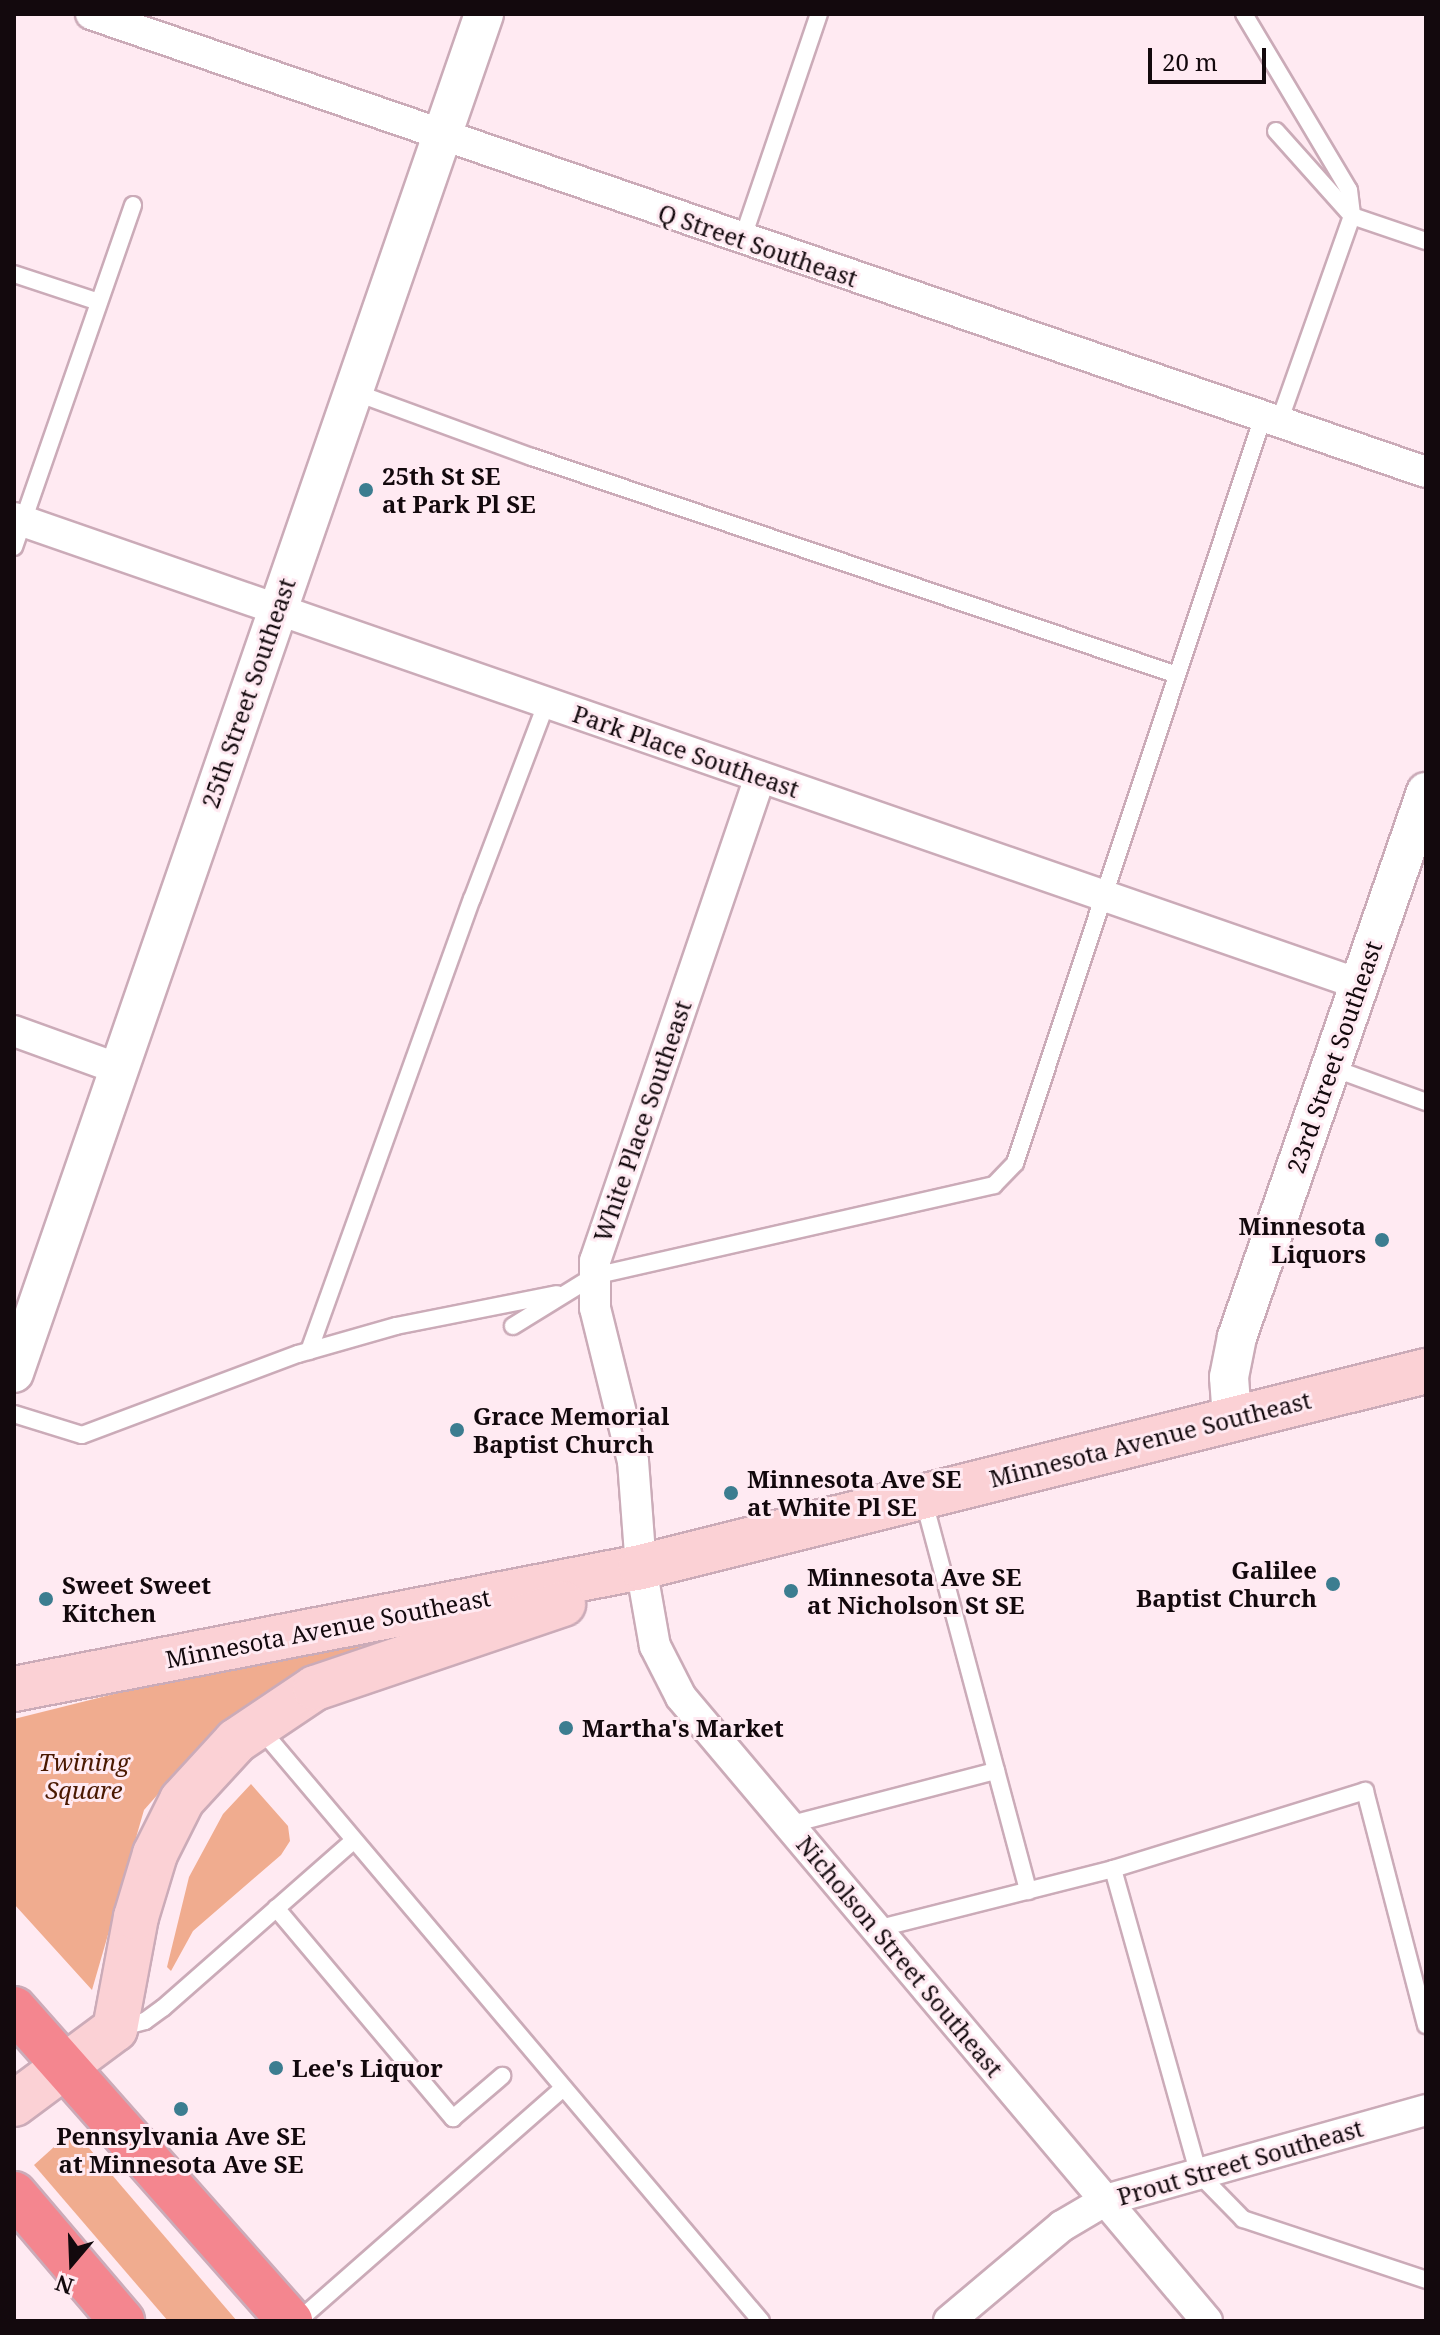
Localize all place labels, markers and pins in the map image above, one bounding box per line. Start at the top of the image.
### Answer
place label: 25th St SE at Park Pl SE [382,462,536,518]
marker: 25th St SE at Park Pl SE [357,481,375,499]
place label: Minnesota Liquors [1239,1212,1366,1268]
marker: Minnesota Liquors [1373,1231,1391,1249]
place label: Grace Memorial Baptist Church [473,1402,669,1458]
marker: Grace Memorial Baptist Church [448,1421,466,1439]
place label: Minnesota Ave SE at White Pl SE [747,1465,961,1521]
marker: Minnesota Ave SE at White Pl SE [722,1484,740,1502]
place label: Galilee Baptist Church [1136,1556,1317,1612]
place label: Minnesota Ave SE at Nicholson St SE [807,1563,1025,1619]
place label: Sweet Sweet Kitchen [62,1571,211,1627]
marker: Galilee Baptist Church [1324,1575,1342,1593]
marker: Minnesota Ave SE at Nicholson St SE [782,1582,800,1600]
marker: Sweet Sweet Kitchen [37,1590,55,1608]
place label: Martha's Market [582,1714,784,1742]
marker: Martha's Market [557,1719,575,1737]
place label: Lee's Liquor [292,2054,443,2082]
marker: Lee's Liquor [267,2059,285,2077]
marker: Pennsylvania Ave SE at Minnesota Ave SE [172,2100,190,2118]
place label: Pennsylvania Ave SE at Minnesota Ave SE [56,2122,306,2178]

